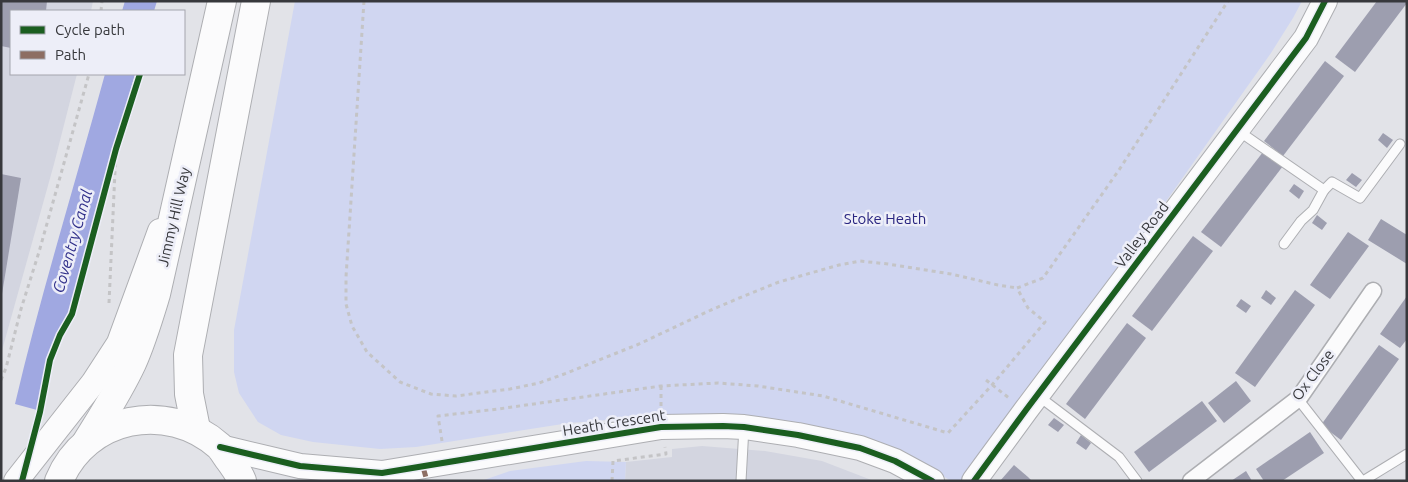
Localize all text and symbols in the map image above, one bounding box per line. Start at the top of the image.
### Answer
legend [10,10,185,75]
text: Cycle path [55,21,125,38]
text: Path [55,46,86,63]
street label: Jimmy Hill Way [154,166,193,268]
water label: Coventry Canal [49,187,95,295]
street label: Valley Road [1111,198,1172,271]
park label: Stoke Heath [844,210,926,227]
street label: Ox Close [1288,346,1337,404]
street label: Heath Crescent [561,406,667,439]

